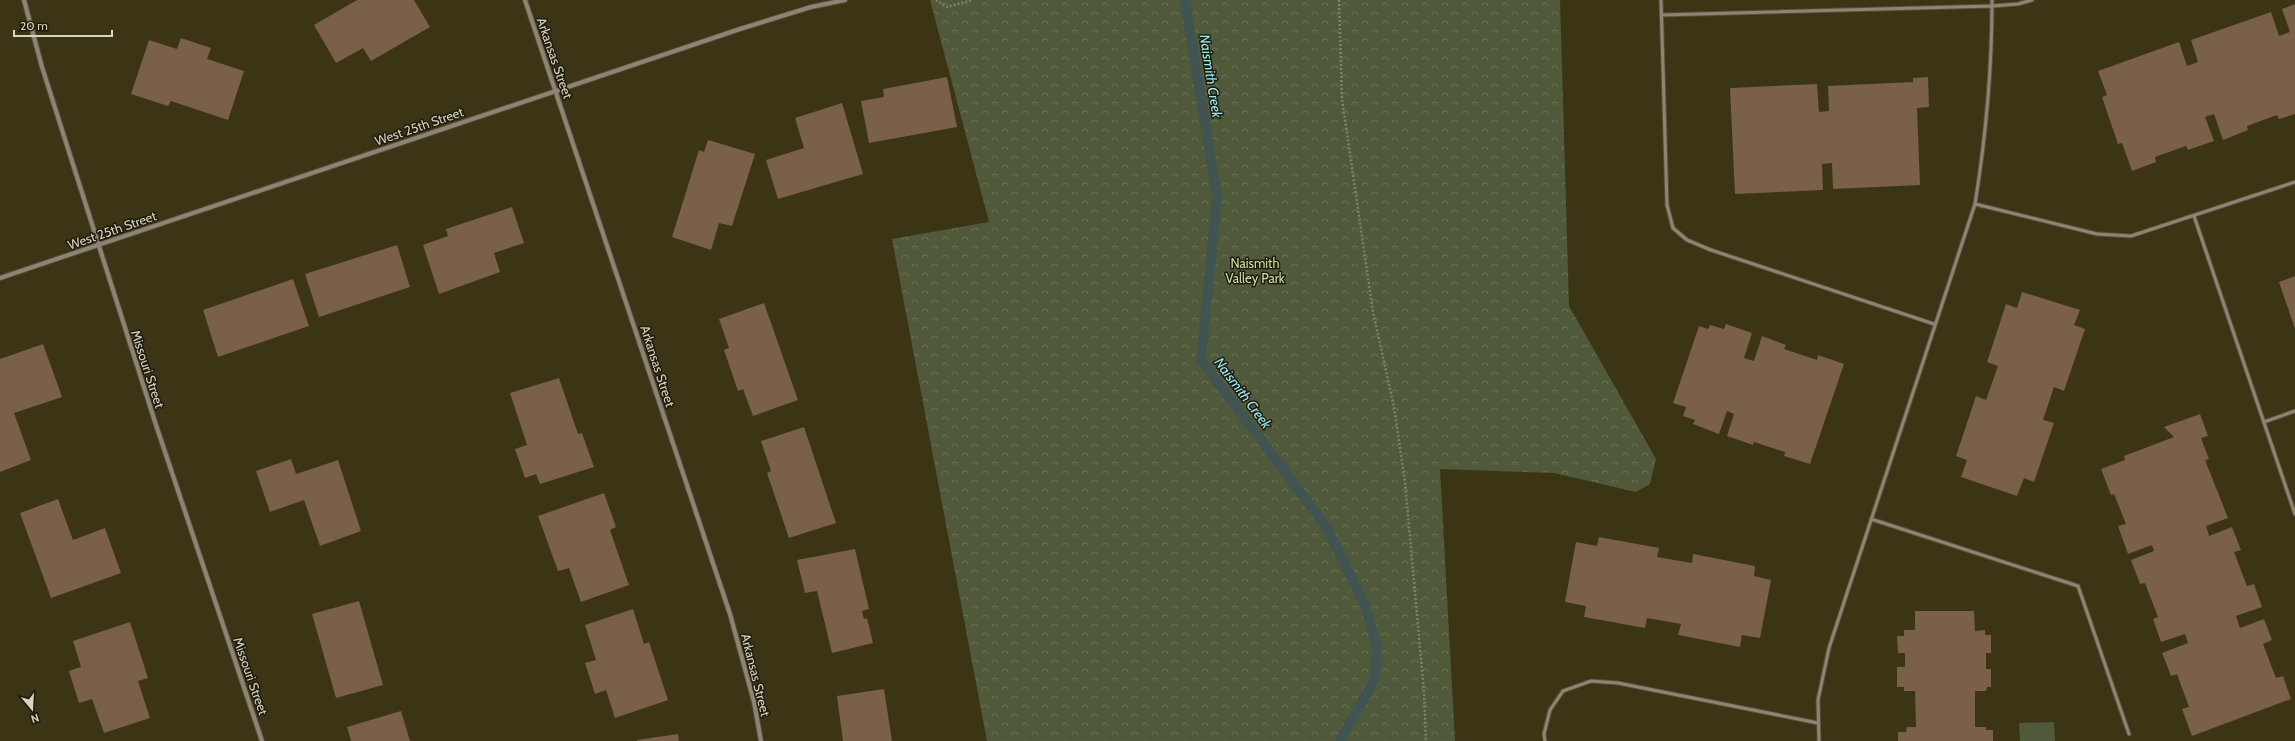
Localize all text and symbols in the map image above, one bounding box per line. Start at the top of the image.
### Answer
scale bar [14,12,112,38]
street label: Arkansas Street [534,15,577,101]
text: 20 m [20,18,48,33]
water label: Naismith Creek [1196,33,1227,120]
street label: West 25th Street [373,103,466,149]
street label: West 25th Street [66,207,159,253]
park label: Naismith Valley Park [1225,255,1285,286]
street label: Arkansas Street [637,323,679,409]
street label: Missouri Street [128,328,168,411]
water label: Naismith Creek [1210,354,1276,433]
street label: Arkansas Street [738,632,774,719]
street label: Missouri Street [230,635,272,718]
north arrow [12,689,52,729]
text: N [29,711,41,726]

